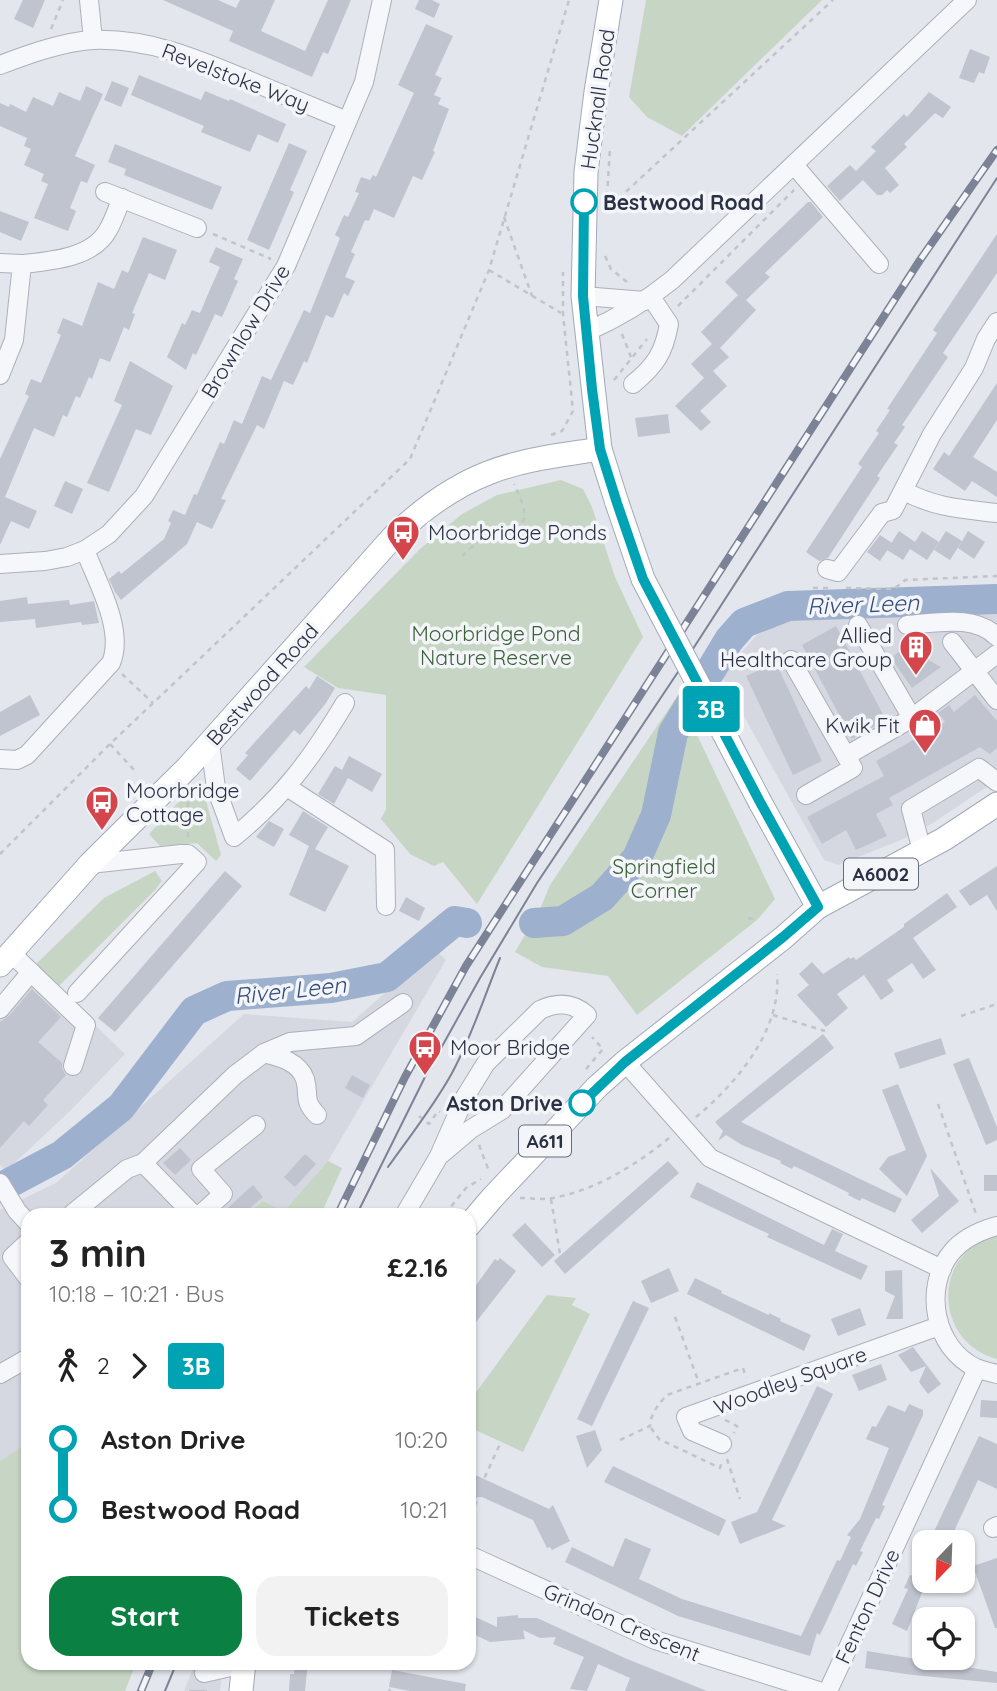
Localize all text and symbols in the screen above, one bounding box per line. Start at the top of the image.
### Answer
street label: Hucknall Road [574,27,620,171]
street label: Revelstoke Way [158,37,314,117]
marker: Bestwood Road [571,189,597,215]
place label: Bestwood Road [603,189,764,215]
street label: Brownlow Drive [195,259,295,403]
bus stop icon: Moorbridge Ponds [384,513,422,562]
place label: Moorbridge Ponds [428,519,607,545]
water label: River Leen [807,588,920,620]
street label: Bestwood Road [200,618,324,750]
park label: Moorbridge Pond Nature Reserve [412,620,581,670]
place label: Allied Healthcare Group [720,622,892,672]
building icon: Allied Healthcare Group [897,628,935,677]
line badge: 3B [680,686,742,732]
text: 3B [697,694,725,724]
shop icon: Kwik Fit [906,706,944,755]
place label: Kwik Fit [825,712,900,738]
place label: Moorbridge Cottage [126,777,239,827]
bus stop icon: Moorbridge Cottage [83,783,121,832]
park label: Springfield Corner [612,853,716,903]
road number: A6002 [844,859,918,890]
water label: River Leen [233,970,348,1010]
bus stop icon: Moor Bridge [406,1028,444,1077]
place label: Moor Bridge [450,1034,570,1060]
place label: Aston Drive [446,1090,563,1116]
marker: Aston Drive [569,1090,595,1116]
road number: A611 [519,1126,571,1156]
text: 3 min [49,1229,147,1277]
text: £2.16 [387,1251,448,1284]
text: 10:18 – 10:21 · Bus [49,1279,224,1308]
street label: Woodley Square [710,1340,870,1420]
icon: walk [49,1347,87,1385]
icon: forward [120,1347,158,1385]
text: 2 [97,1351,110,1380]
text: 3B [182,1351,210,1381]
text: Aston Drive [101,1423,245,1456]
text: 10:20 [395,1425,448,1454]
text: Bestwood Road [101,1493,300,1526]
text: 10:21 [400,1495,448,1524]
north arrow [912,1530,975,1592]
map controls [912,1530,975,1670]
street label: Fenton Drive [829,1544,905,1668]
button: Start [49,1576,242,1656]
button: Tickets [256,1576,448,1656]
street label: Grindon Crescent [540,1577,704,1667]
button: locate [912,1607,975,1670]

